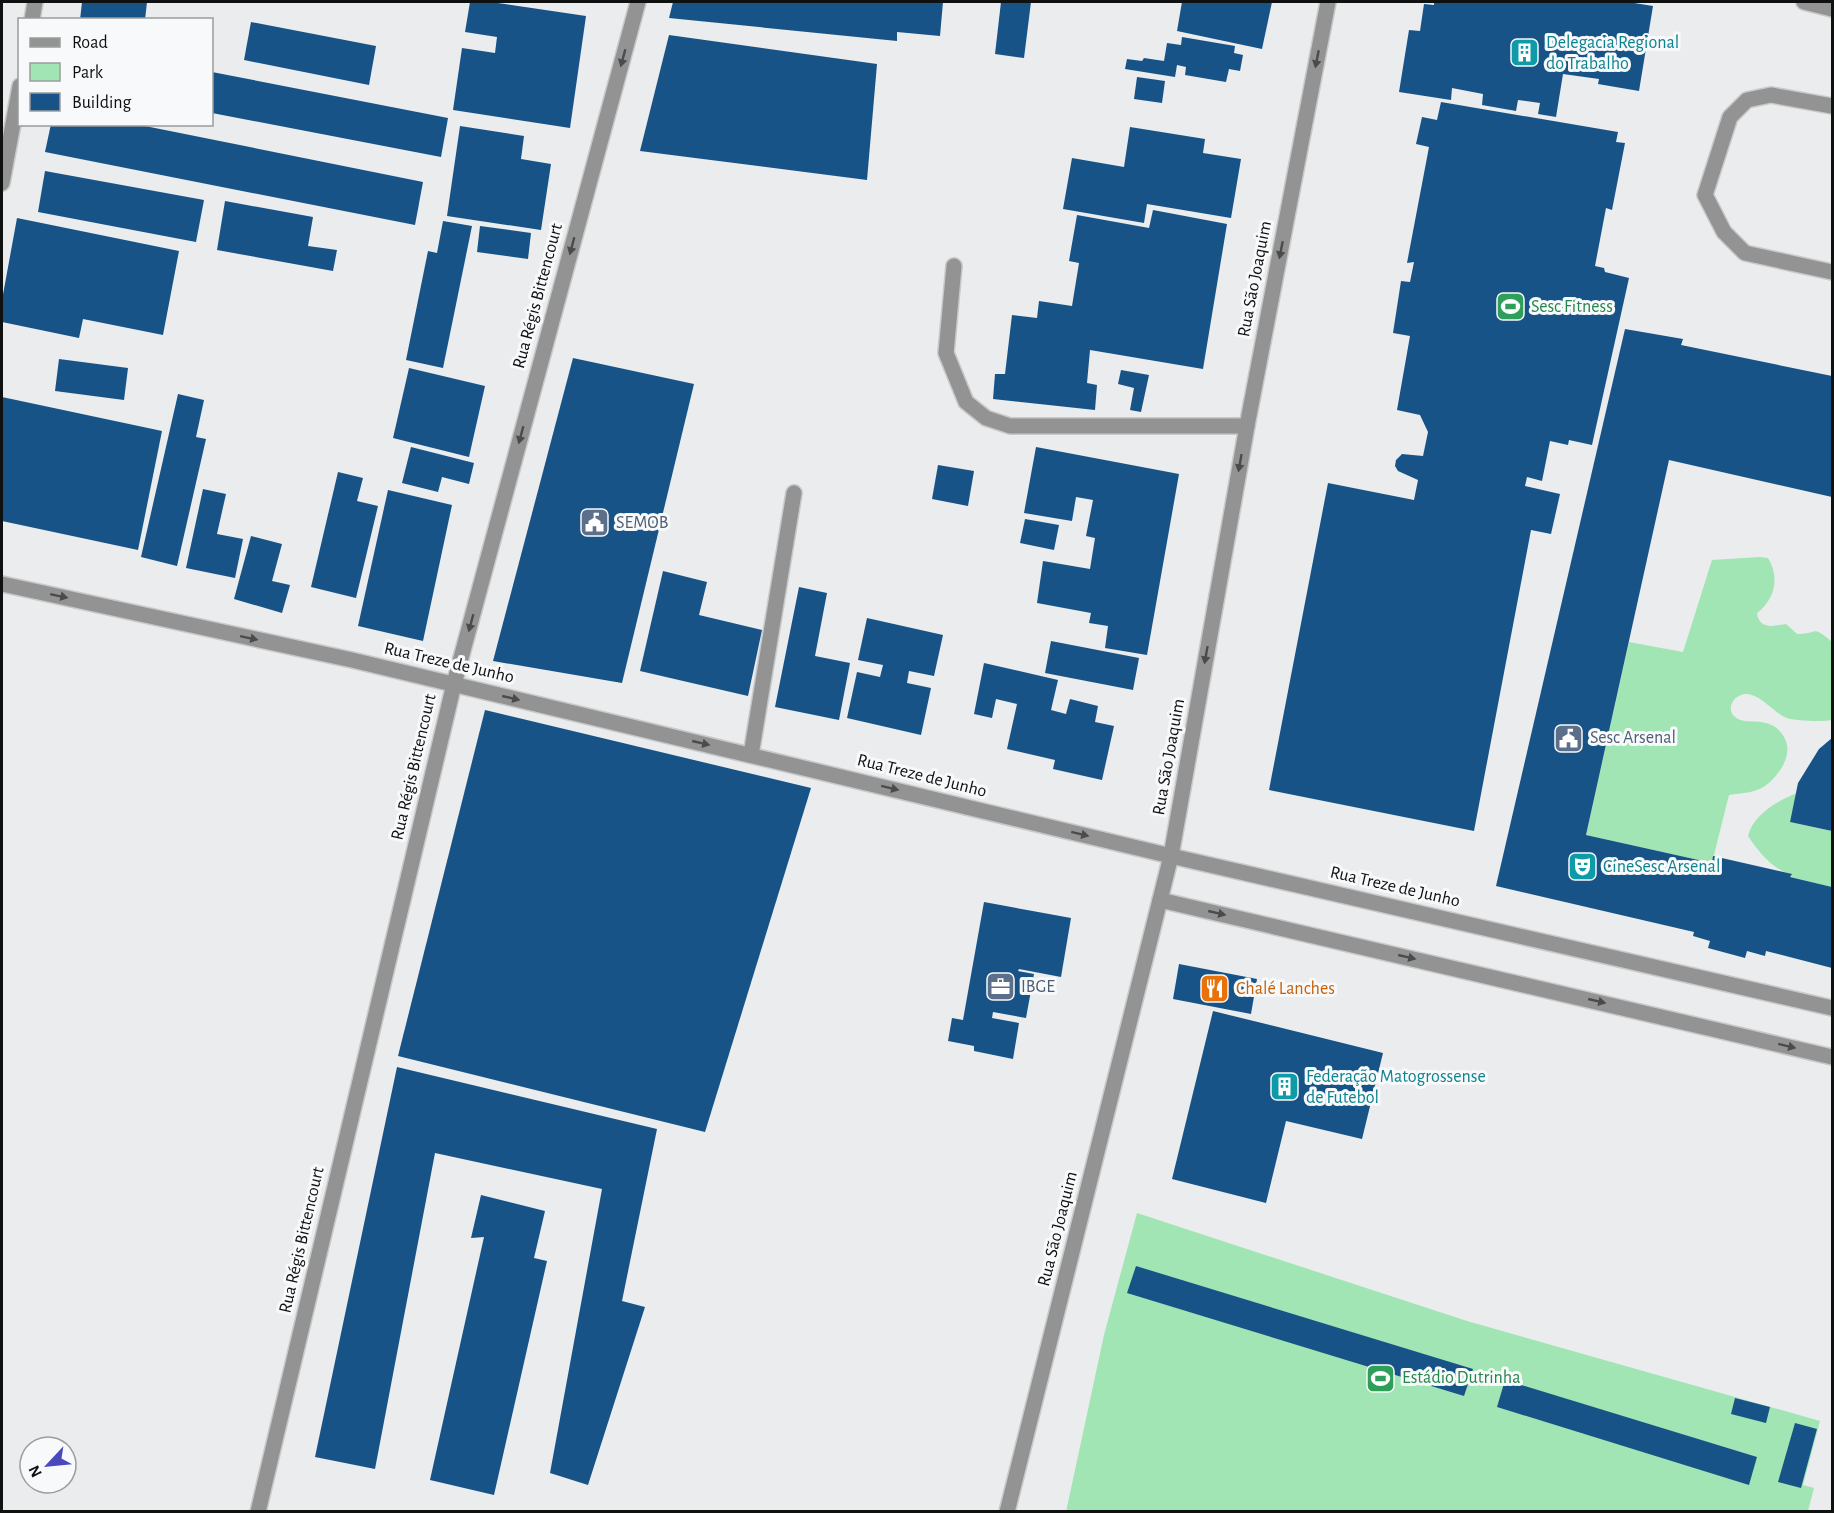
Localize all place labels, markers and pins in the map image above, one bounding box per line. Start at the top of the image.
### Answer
place label: Delegacia Regional do Trabalho [1546,34,1679,73]
building icon: Delegacia Regional do Trabalho [1509,37,1541,69]
sports icon: Sesc Fitness [1494,291,1526,323]
place label: Sesc Fitness [1531,298,1613,316]
public building icon: SEMOB [579,507,611,539]
place label: SEMOB [616,514,668,532]
public building icon: Sesc Arsenal [1553,722,1585,754]
place label: Sesc Arsenal [1590,729,1676,747]
theatre icon: CineSesc Arsenal [1566,851,1598,883]
place label: CineSesc Arsenal [1603,858,1720,876]
office icon: IBGE [984,971,1016,1003]
restaurant icon: Chalé Lanches [1199,973,1231,1005]
place label: IBGE [1021,978,1055,996]
place label: Chalé Lanches [1236,980,1335,998]
place label: Federação Matogrossense de Futebol [1306,1068,1486,1107]
building icon: Federação Matogrossense de Futebol [1269,1071,1301,1103]
sports icon: Estádio Dutrinha [1365,1362,1397,1394]
place label: Estádio Dutrinha [1402,1369,1521,1387]

